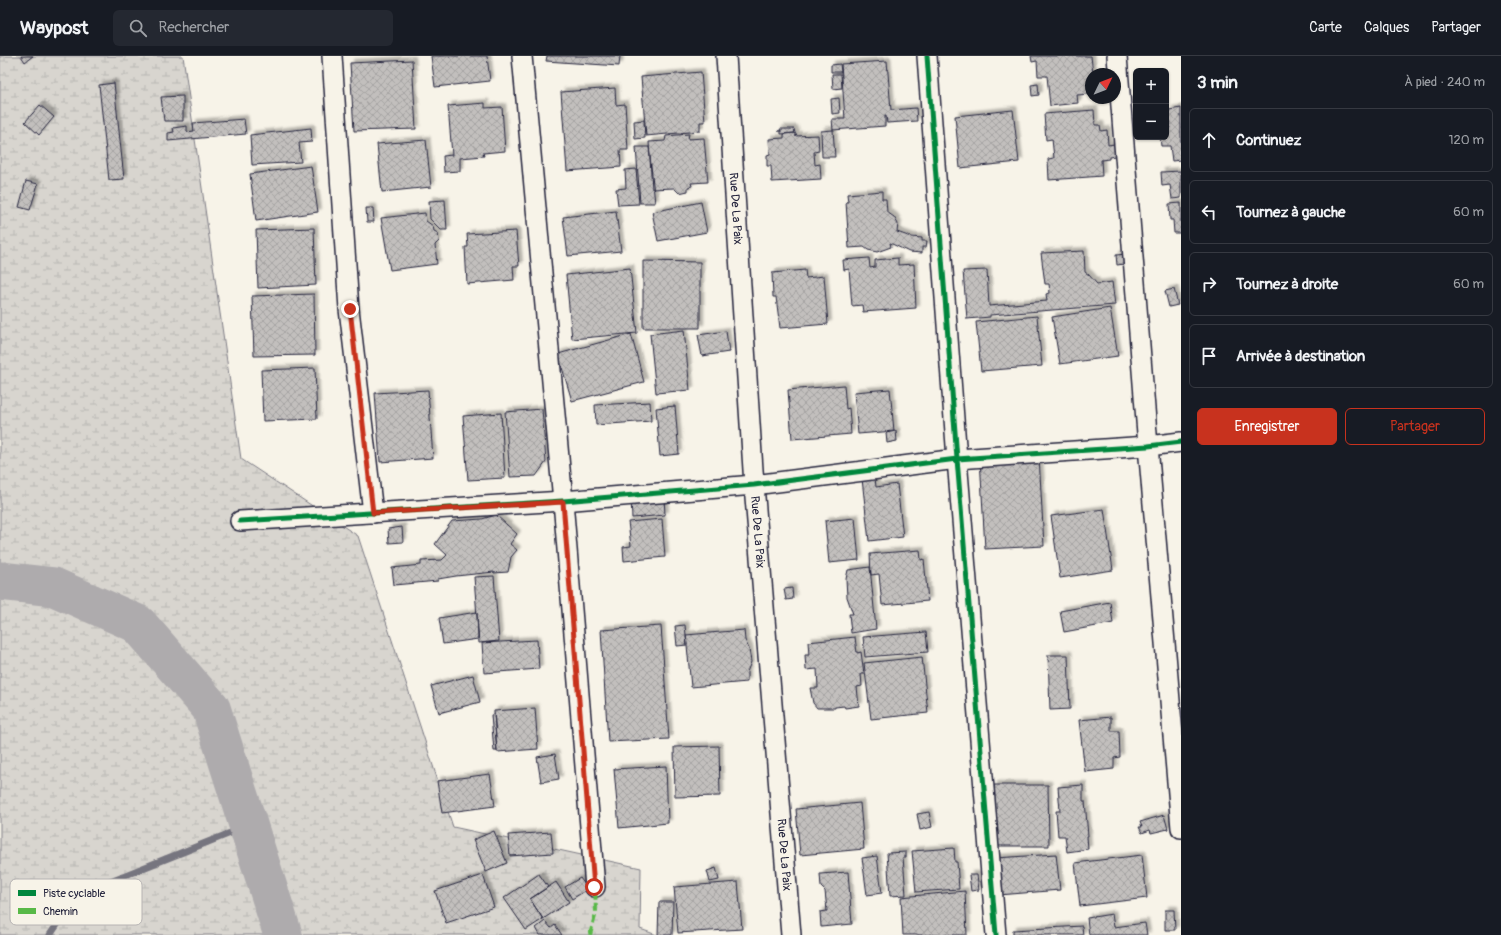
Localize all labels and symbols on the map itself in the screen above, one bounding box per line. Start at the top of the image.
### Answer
north arrow [1085,68,1121,104]
street label: Rue De La Paix [726,172,745,245]
route end [341,300,359,318]
street label: Rue De La Paix [747,495,768,569]
street label: Rue De La Paix [773,818,794,892]
route start [585,878,603,896]
legend [10,879,142,925]
text: Piste cyclable [43,887,106,900]
text: Chemin [43,905,78,918]

